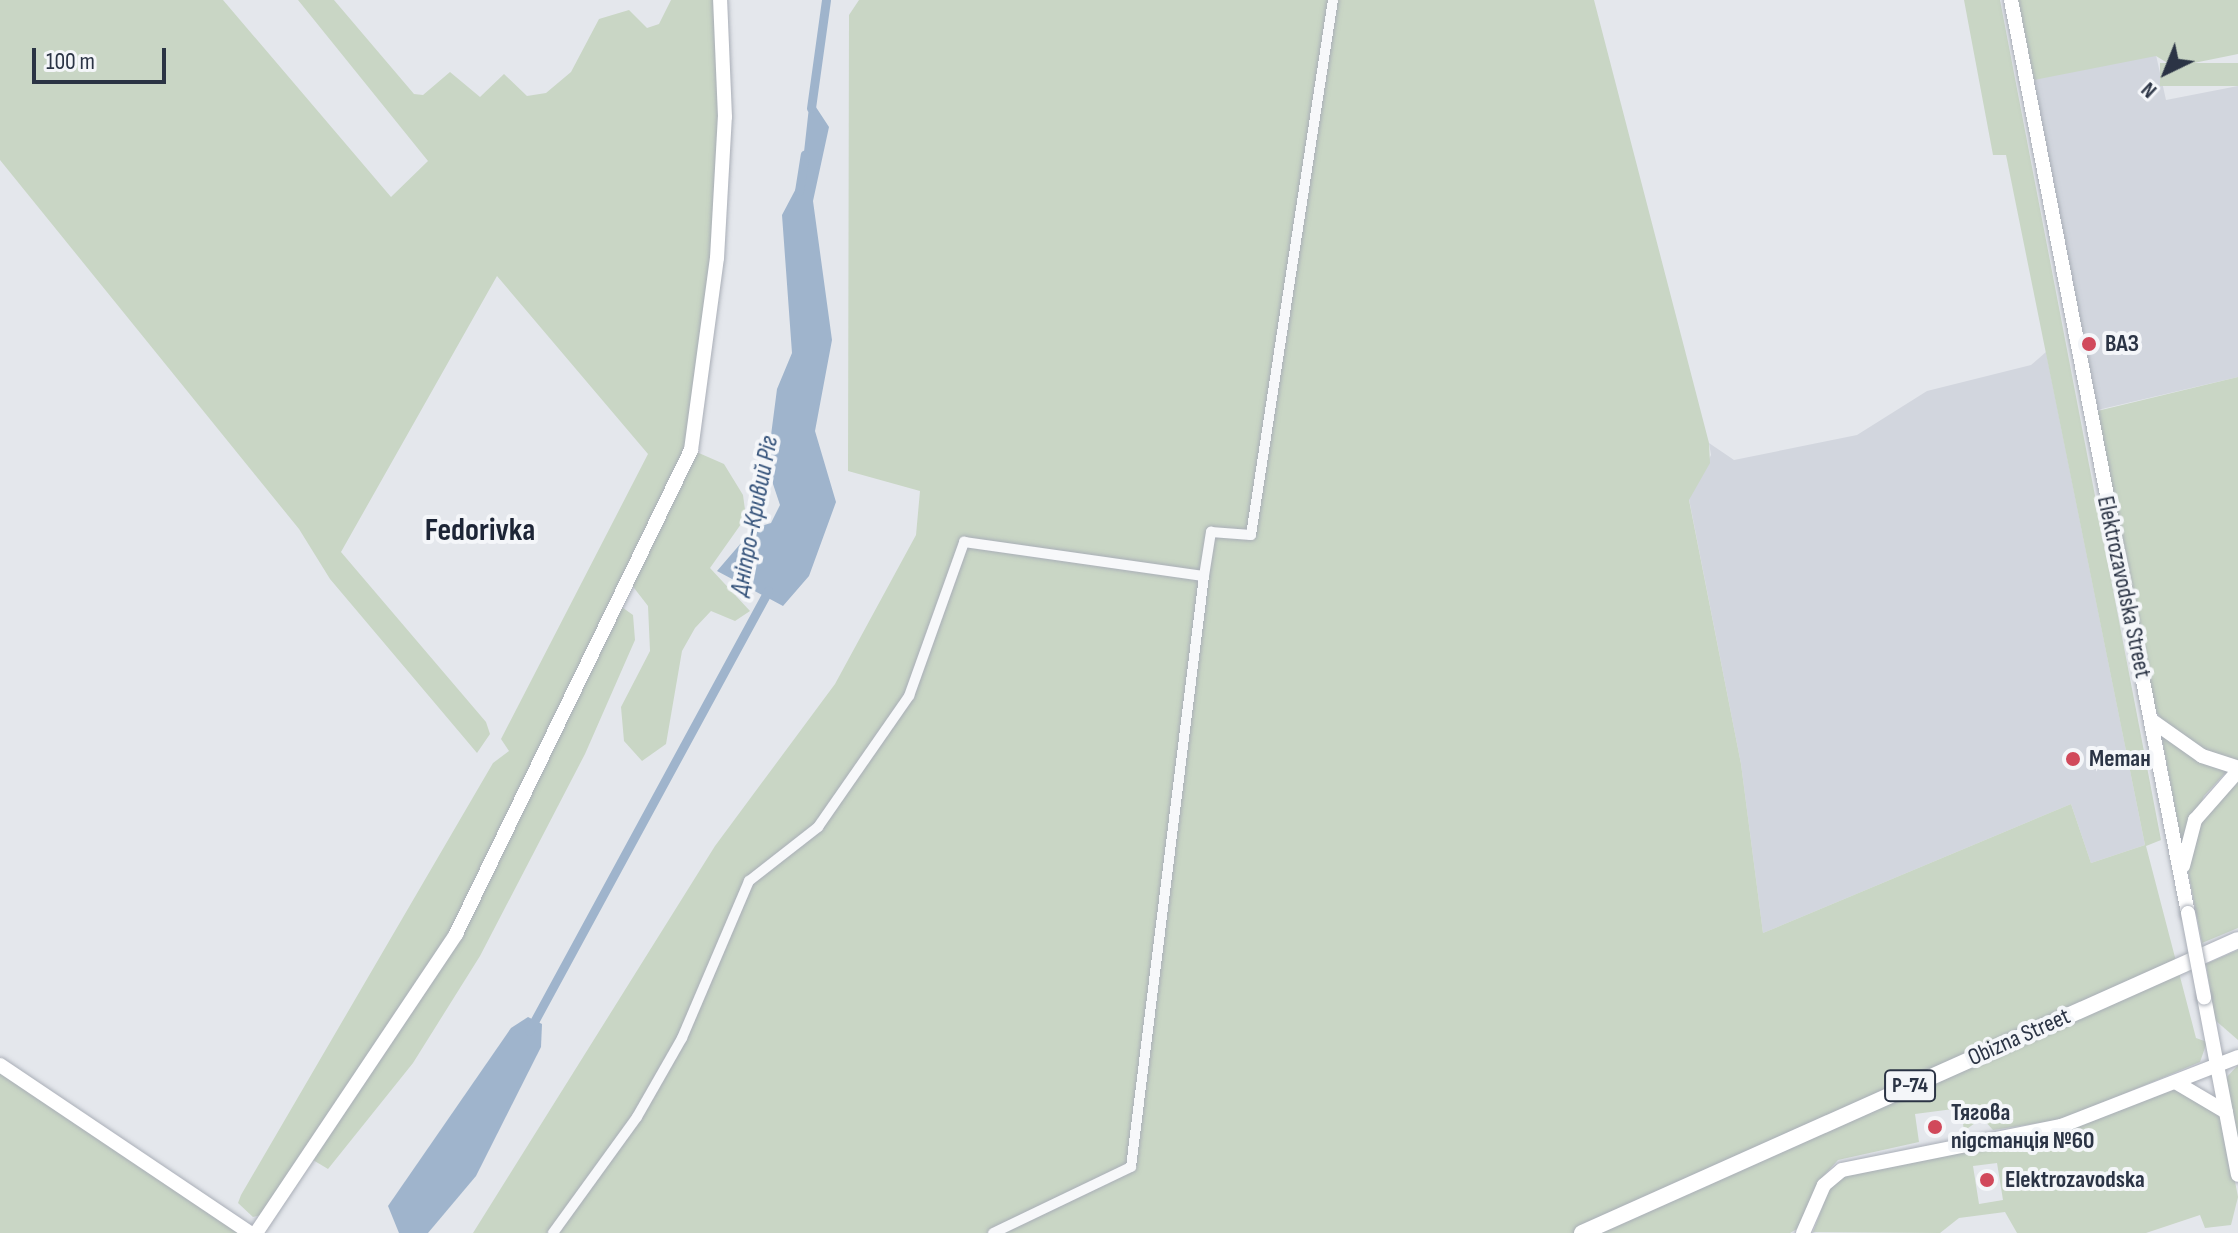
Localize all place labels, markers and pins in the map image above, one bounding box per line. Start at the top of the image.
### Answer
place label: ВАЗ [2105,330,2139,358]
marker: ВАЗ [2080,335,2098,353]
place label: Метан [2089,745,2151,773]
marker: Метан [2064,750,2082,768]
place label: Тягова підстанція №60 [1951,1099,2094,1155]
marker: Тягова підстанція №60 [1926,1118,1944,1136]
place label: Elektrozavodska [2005,1166,2145,1194]
marker: Elektrozavodska [1976,1169,1998,1191]

